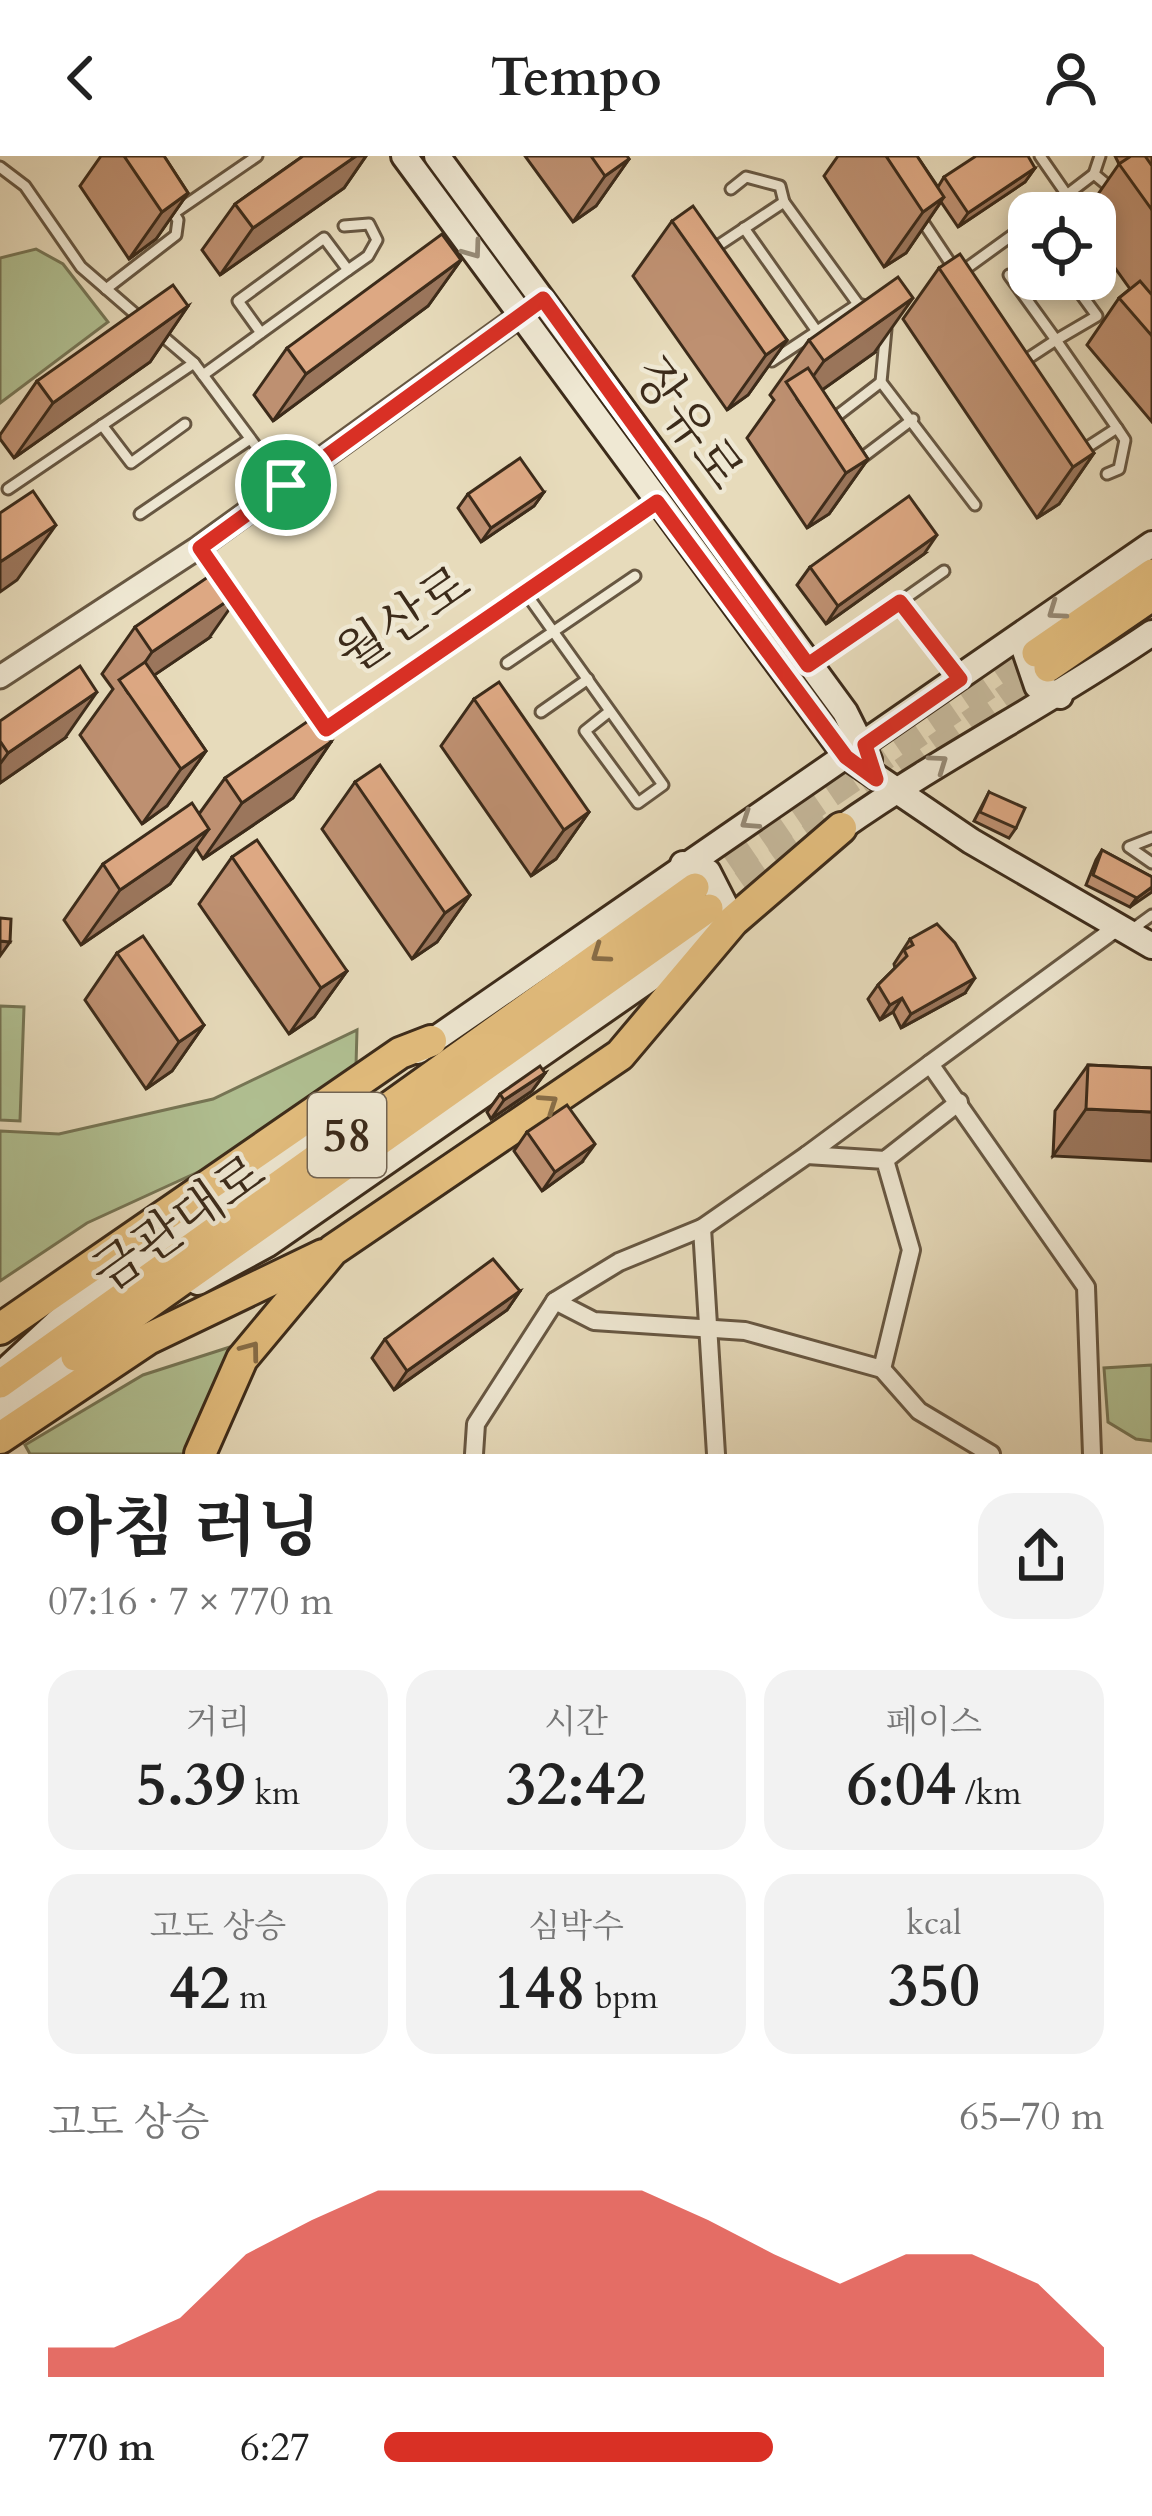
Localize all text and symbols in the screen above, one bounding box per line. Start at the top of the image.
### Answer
text: Tempo [490,42,662,115]
icon: back [48,45,114,111]
icon: person [1038,45,1104,111]
map controls [1008,192,1116,300]
button: locate [1008,192,1116,300]
one-way arrow [459,237,481,259]
street label: 장유로 [616,344,760,504]
pin [235,434,337,536]
icon: arrive [253,452,319,518]
street label: 월산로 [323,550,485,690]
one-way arrow [1047,597,1069,619]
one-way arrow [925,755,947,777]
one-way arrow [740,806,762,828]
one-way arrow [591,940,613,962]
road number: 58 [308,1093,386,1177]
one-way arrow [536,1095,558,1117]
street label: 금관대로 [78,1139,280,1309]
one-way arrow [237,1341,258,1363]
text: 아침 러닝 [48,1485,321,1574]
button: share [978,1493,1104,1619]
text: 07:16 · 7 × 770 m [48,1575,333,1628]
text: 거리 [186,1700,250,1745]
text: 시간 [544,1700,608,1745]
text: 페이스 [886,1700,982,1745]
text: 5.39 [136,1745,246,1826]
text: 32:42 [506,1745,646,1826]
text: 6:04 [847,1745,956,1826]
text: km [246,1771,300,1816]
text: /km [956,1771,1021,1816]
text: kcal [906,1901,962,1946]
text: 고도 상승 [150,1904,286,1949]
text: 심박수 [528,1904,624,1949]
text: 350 [888,1946,980,2027]
text: 42 [169,1949,230,2030]
text: 148 [494,1949,586,2030]
text: m [230,1975,267,2020]
text: bpm [586,1975,658,2020]
text: 65–70 m [959,2090,1104,2143]
text: 고도 상승 [48,2096,209,2149]
text: 770 m [48,2421,154,2474]
text: 6:27 [240,2421,310,2474]

